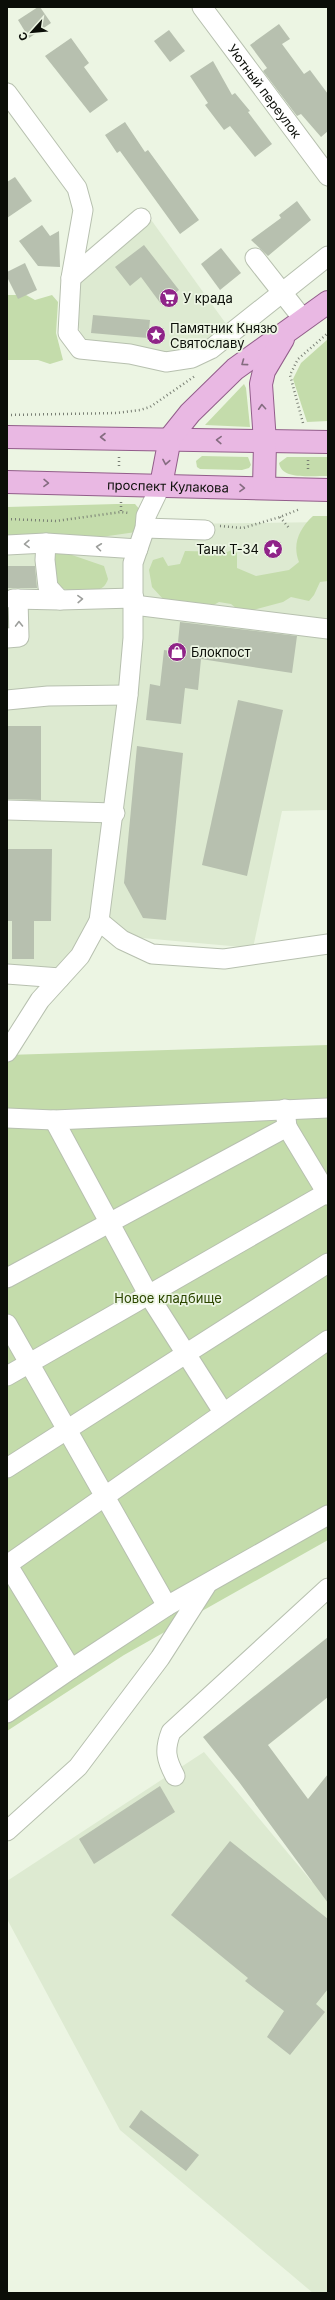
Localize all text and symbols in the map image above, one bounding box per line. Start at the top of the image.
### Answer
north arrow [12,12,52,52]
text: С [15,30,31,43]
street label: Уютный переулок [225,41,305,141]
supermarket icon: У крада [158,287,180,309]
place label: У крада [183,290,233,306]
place label: Памятник Князю Святославу [170,320,278,351]
place icon: Памятник Князю Святославу [145,324,167,346]
one-way arrow [241,358,248,366]
one-way arrow [258,404,267,410]
one-way arrow [100,433,106,441]
one-way arrow [216,436,222,444]
one-way arrow [162,459,170,465]
street label: проспект Кулакова [107,476,229,496]
one-way arrow [43,479,49,487]
one-way arrow [239,483,245,492]
place icon: Танк Т-34 [262,538,284,560]
one-way arrow [24,540,30,548]
place label: Танк Т-34 [196,541,259,557]
one-way arrow [96,543,102,552]
one-way arrow [77,595,83,604]
one-way arrow [14,621,23,627]
shop icon: Блокпост [166,641,188,663]
place label: Блокпост [191,644,251,660]
park label: Новое кладбище [114,1290,222,1306]

